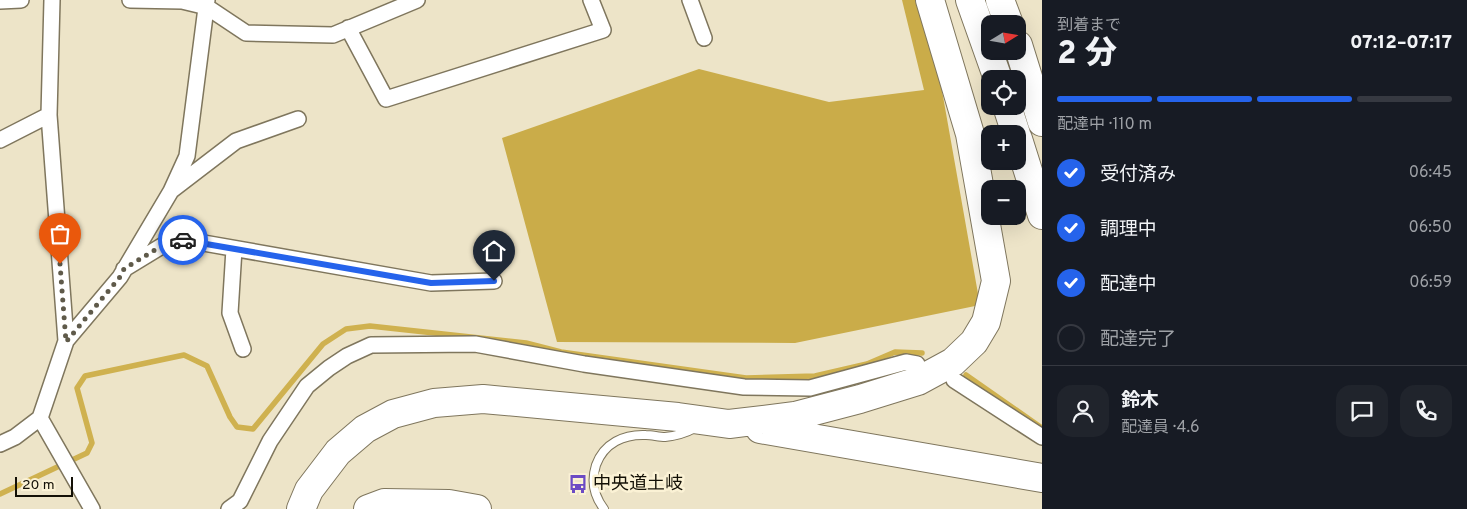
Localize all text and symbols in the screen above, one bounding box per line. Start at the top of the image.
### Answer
north arrow [981,15,1026,60]
map controls [981,15,1026,225]
text: 到着まで [1057,16,1121,36]
text: 07:12–07:17 [1350,31,1452,55]
text: 2 分 [1057,35,1117,75]
button: locate [981,70,1026,115]
text: 配達中 · 110 m [1057,115,1152,135]
button: + [981,125,1026,170]
icon: check [1057,159,1085,187]
text: 受付済み [1100,163,1176,187]
text: 06:45 [1409,163,1452,183]
button: − [981,180,1026,225]
pin [39,213,81,264]
icon: check [1057,214,1085,242]
courier [158,215,208,265]
text: 調理中 [1100,218,1157,242]
text: 06:50 [1408,218,1452,238]
icon: bag [46,220,74,248]
icon: car [169,226,197,254]
pin [473,230,515,281]
icon: home [480,237,508,265]
icon: check [1057,269,1085,297]
text: 配達中 [1100,273,1157,297]
text: 06:59 [1409,273,1452,293]
text: 配達完了 [1100,328,1176,352]
button: person [1057,385,1109,437]
button: chat [1336,385,1388,437]
button: phone [1400,385,1452,437]
text: 鈴木 [1121,389,1159,413]
text: 配達員 · 4.6 [1121,418,1200,438]
bus stop icon: 中央道土岐 [567,473,589,495]
place label: 中央道土岐 [593,473,683,496]
scale bar [15,474,72,497]
text: 20 m [22,477,55,494]

